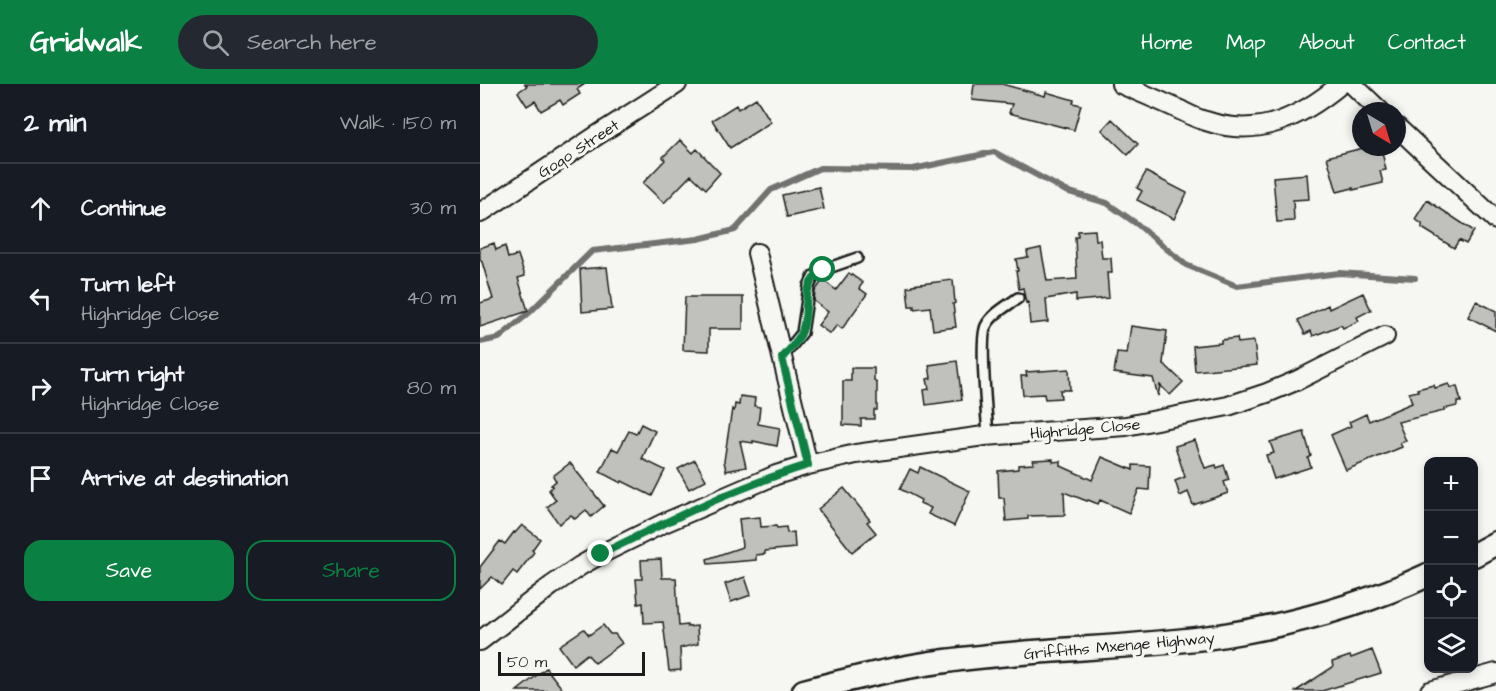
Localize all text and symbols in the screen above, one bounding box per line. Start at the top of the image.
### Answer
search box [178,15,598,69]
text: Gridwalk [30,23,142,62]
icon: search [199,26,232,59]
text: Search here [247,27,377,58]
text: Home [1141,28,1193,57]
text: Map [1226,28,1266,57]
text: About [1299,28,1355,57]
text: Contact [1388,28,1466,57]
north arrow [1352,102,1406,156]
text: 2 min [24,105,86,141]
text: Walk · 150 m [340,109,456,137]
street label: Goqo Street [534,114,624,183]
icon: ahead [24,192,57,225]
text: Continue [81,193,166,224]
text: 30 m [410,194,456,222]
route start [809,256,835,282]
text: Turn left [81,269,175,300]
icon: left [24,282,57,315]
text: 40 m [406,284,456,312]
text: Highridge Close [81,300,219,328]
text: Turn right [81,359,184,390]
icon: right [24,372,57,405]
text: 80 m [407,374,456,402]
text: Highridge Close [81,390,219,418]
street label: Highridge Close [1029,413,1142,446]
map controls [1424,457,1478,673]
button: + [1424,457,1478,511]
icon: arrive [24,462,57,495]
text: Arrive at destination [81,463,288,494]
button: − [1424,511,1478,565]
button: Save [24,540,234,601]
button: Share [246,540,456,601]
route end [587,540,613,566]
button: locate [1424,565,1478,619]
button: layers [1424,619,1478,673]
street label: Griffiths Mxenge Highway [1023,627,1216,666]
scale bar [498,649,645,676]
text: 50 m [507,651,547,673]

